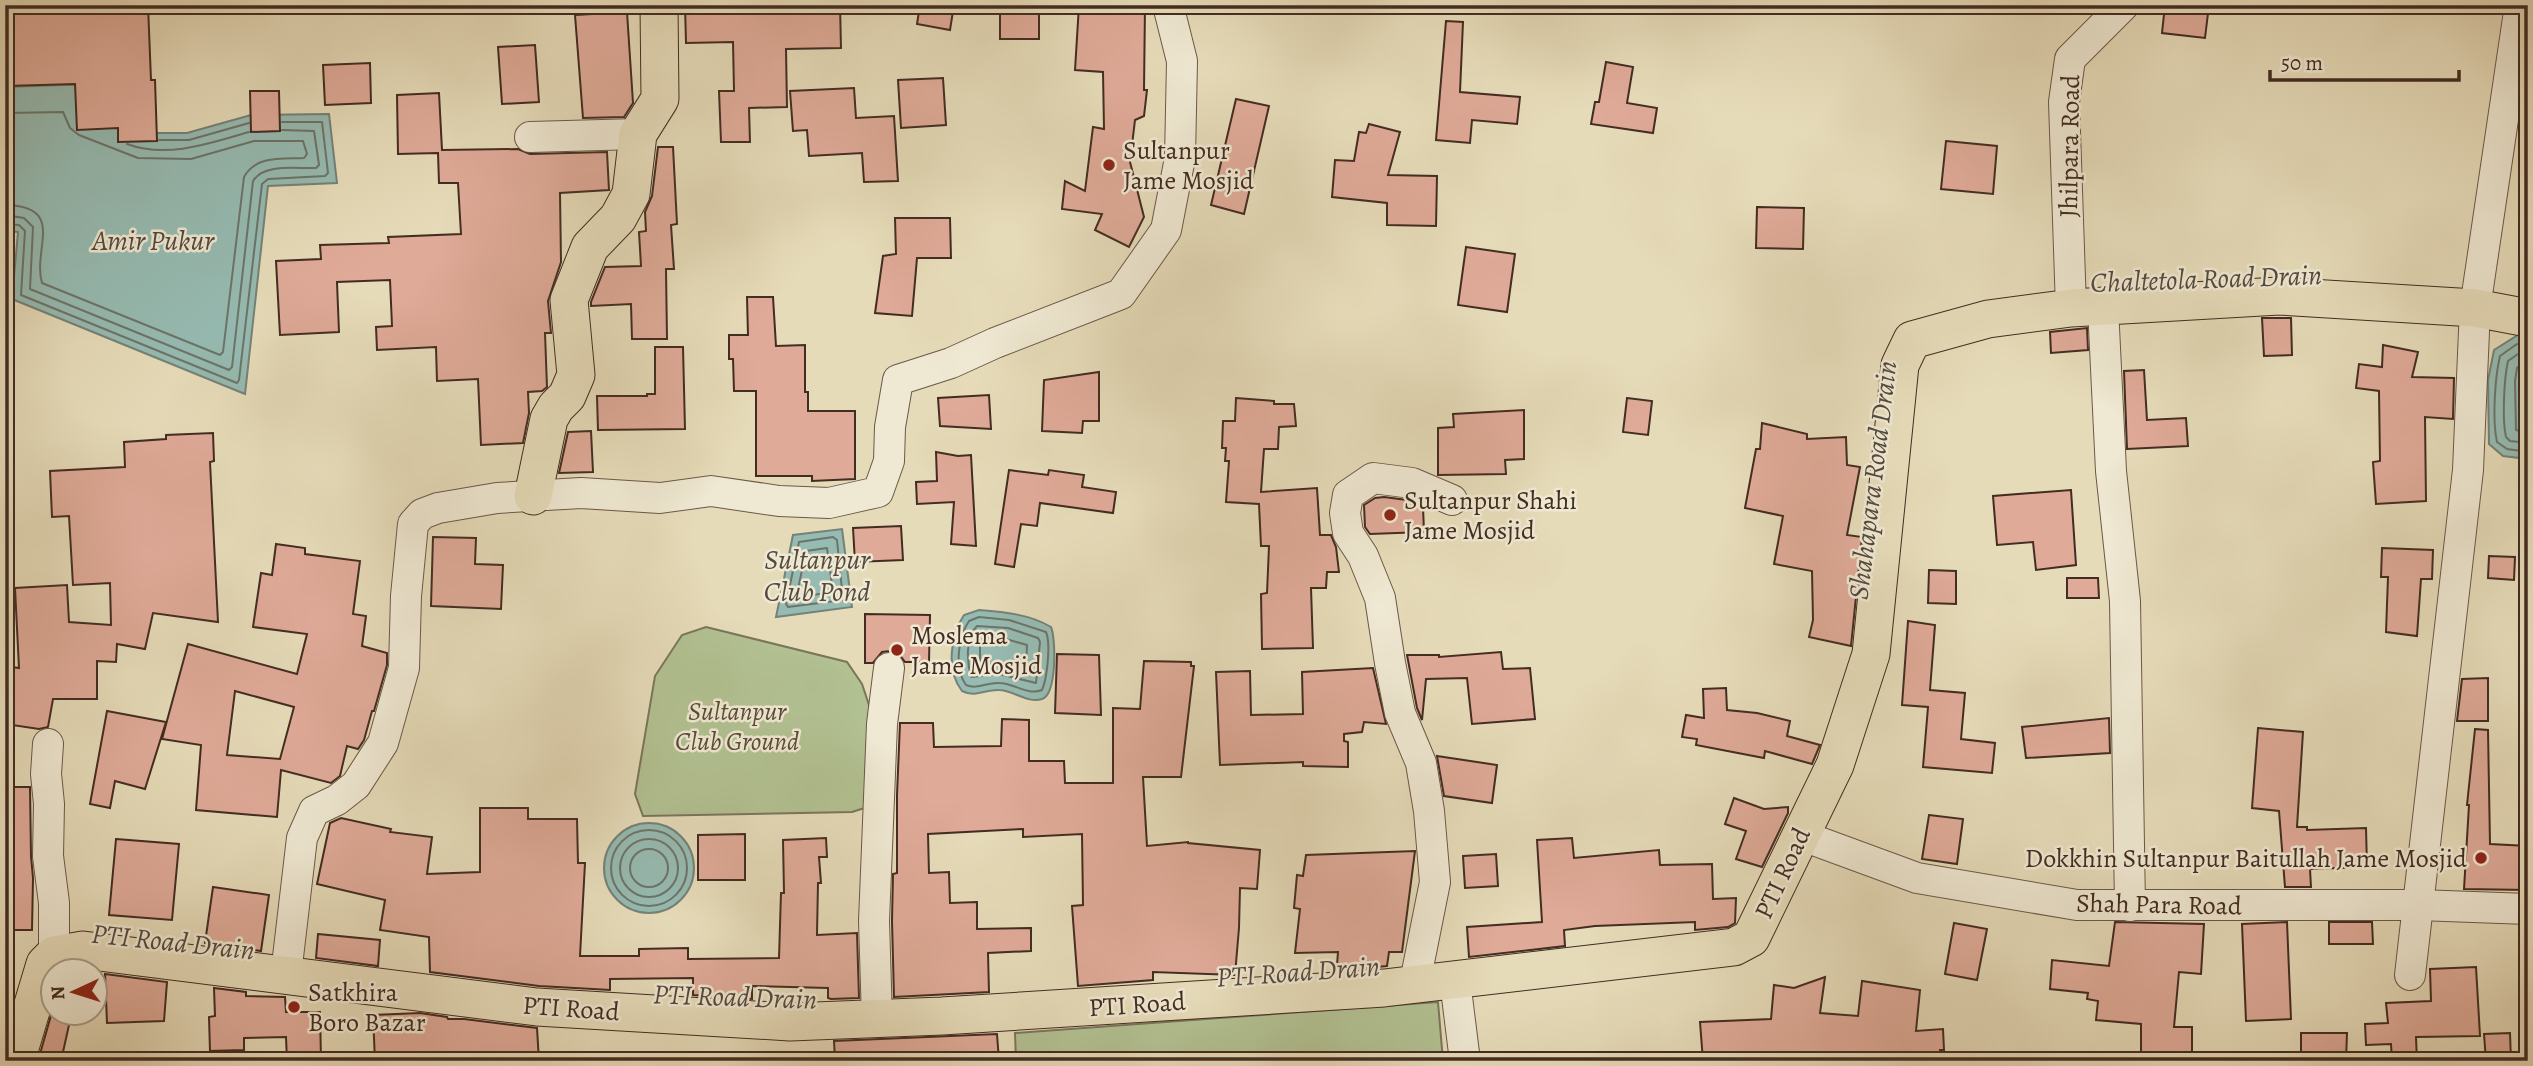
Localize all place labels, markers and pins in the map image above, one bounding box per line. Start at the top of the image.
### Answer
place label: Sultanpur Jame Mosjid [1123,133,1254,198]
marker: Sultanpur Jame Mosjid [1101,157,1117,173]
place label: Sultanpur Shahi Jame Mosjid [1404,483,1577,548]
marker: Sultanpur Shahi Jame Mosjid [1382,507,1398,523]
place label: Moslema Jame Mosjid [911,618,1042,683]
marker: Moslema Jame Mosjid [889,642,905,658]
place label: Dokkhin Sultanpur Baitullah Jame Mosjid [2025,841,2467,876]
marker: Dokkhin Sultanpur Baitullah Jame Mosjid [2473,850,2489,866]
place label: Satkhira Boro Bazar [308,975,426,1040]
marker: Satkhira Boro Bazar [286,999,302,1015]

